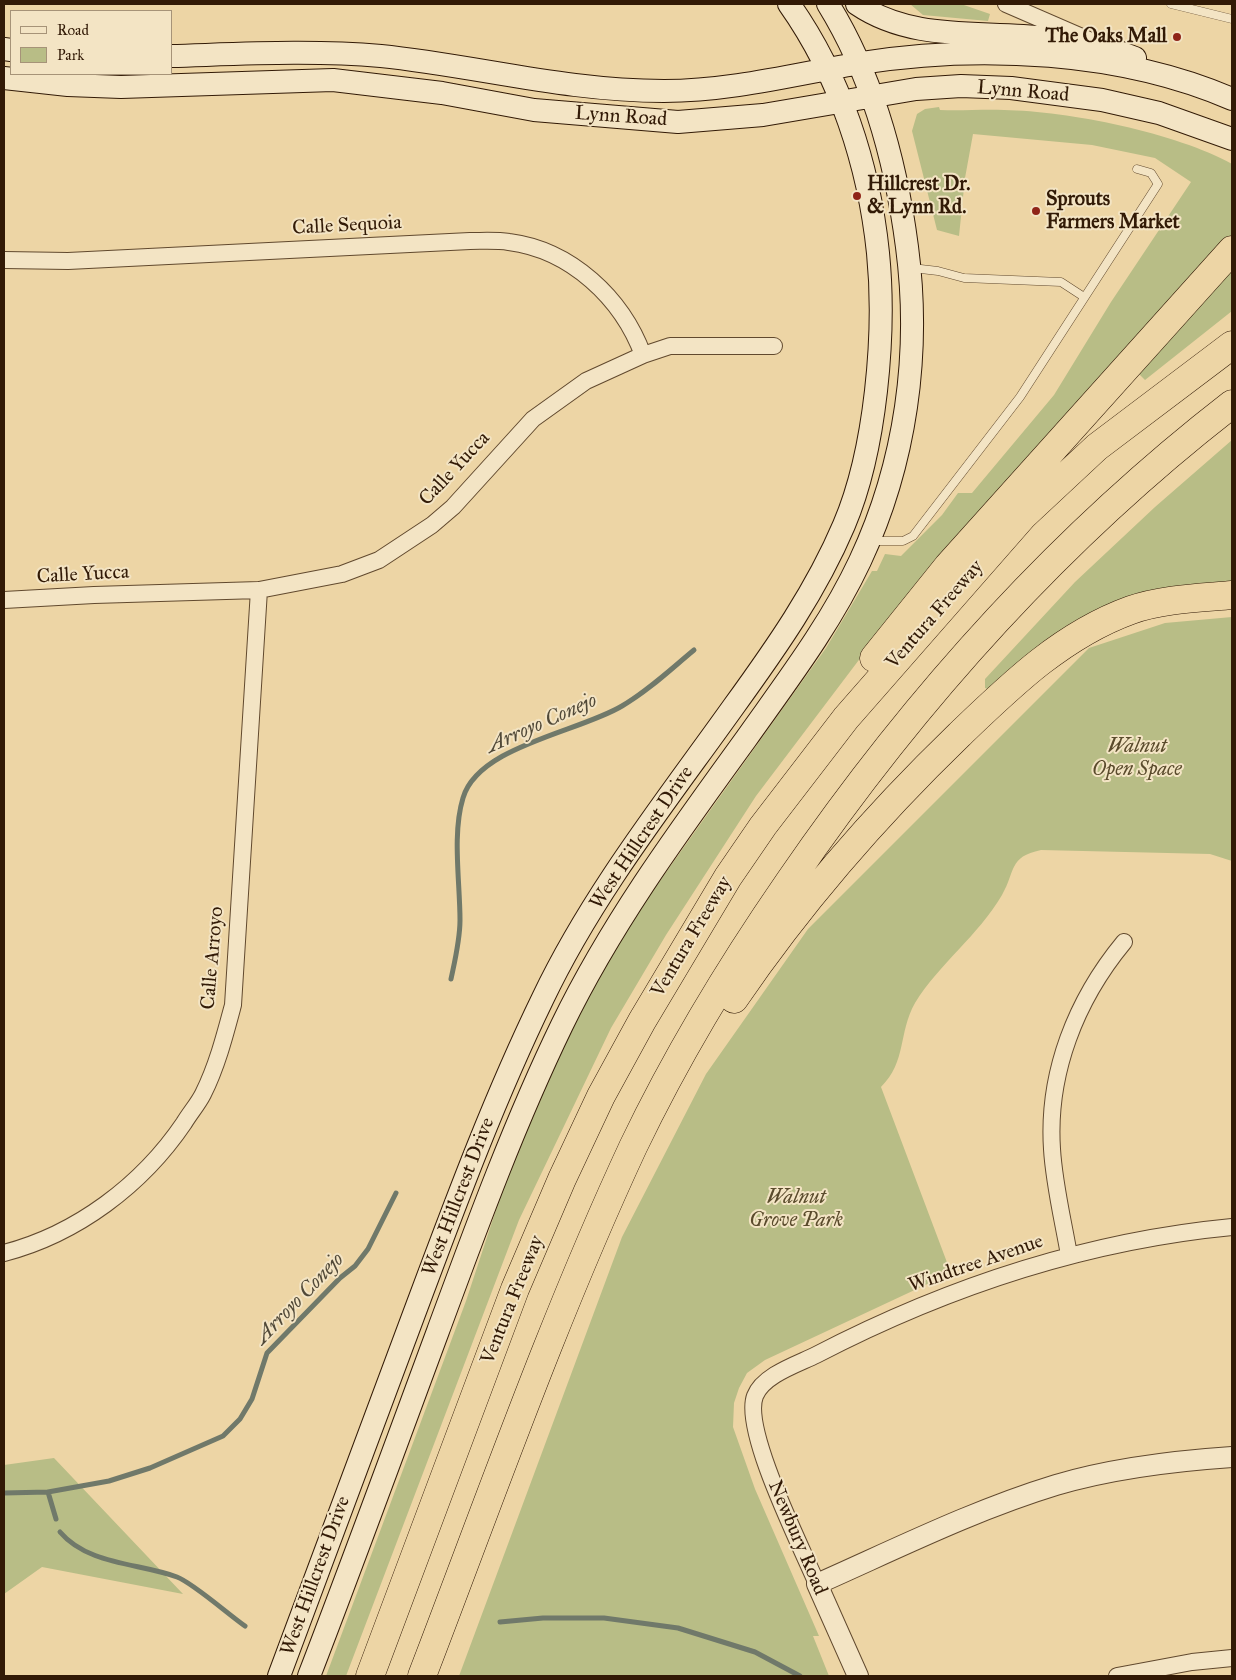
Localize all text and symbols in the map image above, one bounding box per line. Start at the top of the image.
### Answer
legend [10,10,172,75]
text: Road [57,21,89,39]
place label: The Oaks Mall [1045,25,1167,49]
marker: The Oaks Mall [1171,31,1183,43]
text: Park [57,46,84,64]
street label: Lynn Road [976,76,1070,108]
street label: Lynn Road [574,102,668,132]
place label: Hillcrest Dr. & Lynn Rd. [867,173,970,220]
place label: Sprouts Farmers Market [1046,188,1180,235]
marker: Hillcrest Dr. & Lynn Rd. [851,190,863,202]
marker: Sprouts Farmers Market [1030,205,1042,217]
street label: Calle Sequoia [292,211,402,241]
street label: Calle Yucca [415,427,495,511]
street label: Ventura Freeway [881,556,989,674]
street label: Calle Yucca [36,561,130,589]
water label: Arroyo Conejo [483,689,601,759]
park label: Walnut Open Space [1092,735,1182,782]
street label: West Hillcrest Drive [585,762,699,914]
street label: Ventura Freeway [646,872,738,1002]
street label: Calle Arroyo [197,905,229,1011]
street label: West Hillcrest Drive [418,1114,500,1280]
park label: Walnut Grove Park [749,1186,843,1233]
street label: Windtree Avenue [906,1230,1046,1298]
street label: Ventura Freeway [476,1232,550,1368]
water label: Arroyo Conejo [250,1248,350,1350]
street label: Newbury Road [762,1477,832,1599]
street label: West Hillcrest Drive [276,1493,356,1659]

